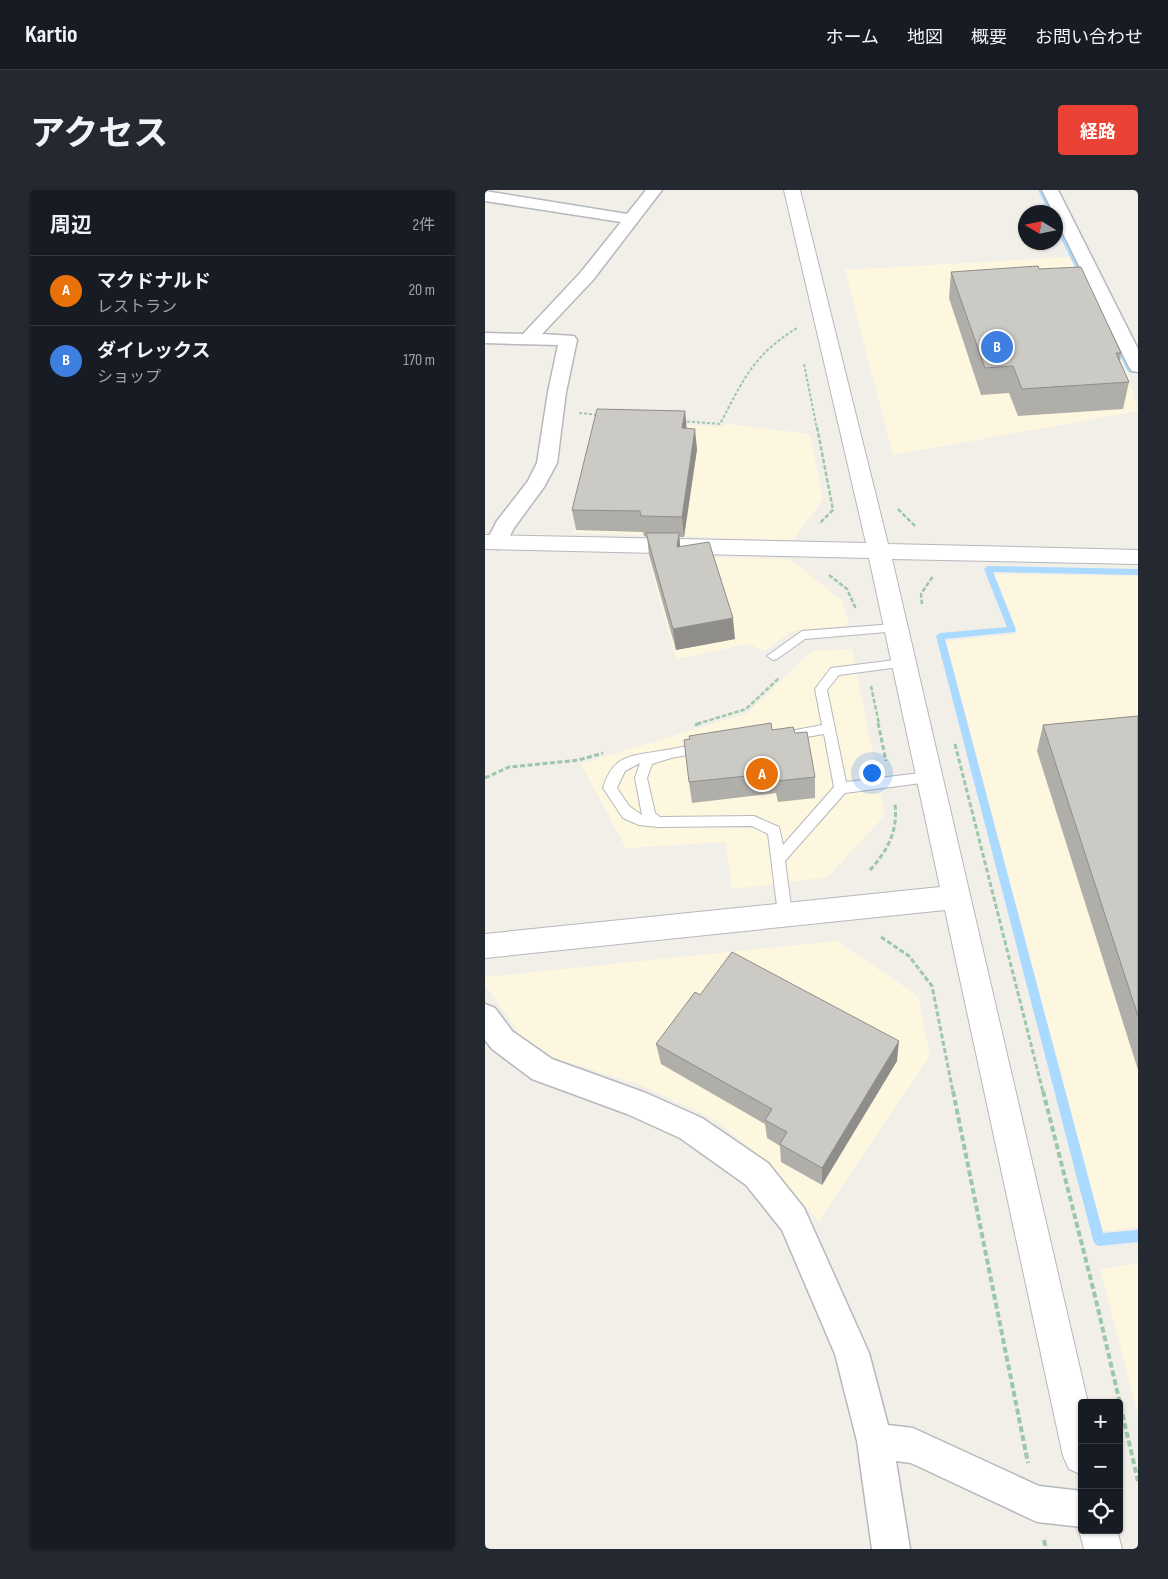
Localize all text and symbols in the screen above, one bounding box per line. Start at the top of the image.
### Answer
text: Kartio [25,20,77,49]
text: ホーム [826,27,879,48]
text: 地図 [907,27,943,48]
text: 概要 [971,27,1007,48]
text: お問い合わせ [1035,27,1143,48]
button: 経路 [1058,105,1138,155]
text: アクセス [30,113,168,156]
north arrow [1018,205,1063,250]
text: 周辺 [50,213,92,238]
text: 2件 [412,216,435,235]
text: マクドナルド [97,270,211,293]
text: A [62,281,70,300]
text: 20 m [408,281,435,300]
text: レストラン [97,298,177,317]
pin: B [981,328,1013,366]
text: ダイレックス [97,340,210,363]
text: B [62,351,70,370]
text: 170 m [403,351,435,370]
text: ショップ [97,368,161,387]
pin: A [746,755,778,793]
your location [859,760,885,786]
map controls [1078,1399,1123,1534]
button: + [1078,1399,1123,1444]
button: − [1078,1444,1123,1489]
button: locate [1078,1489,1123,1534]

